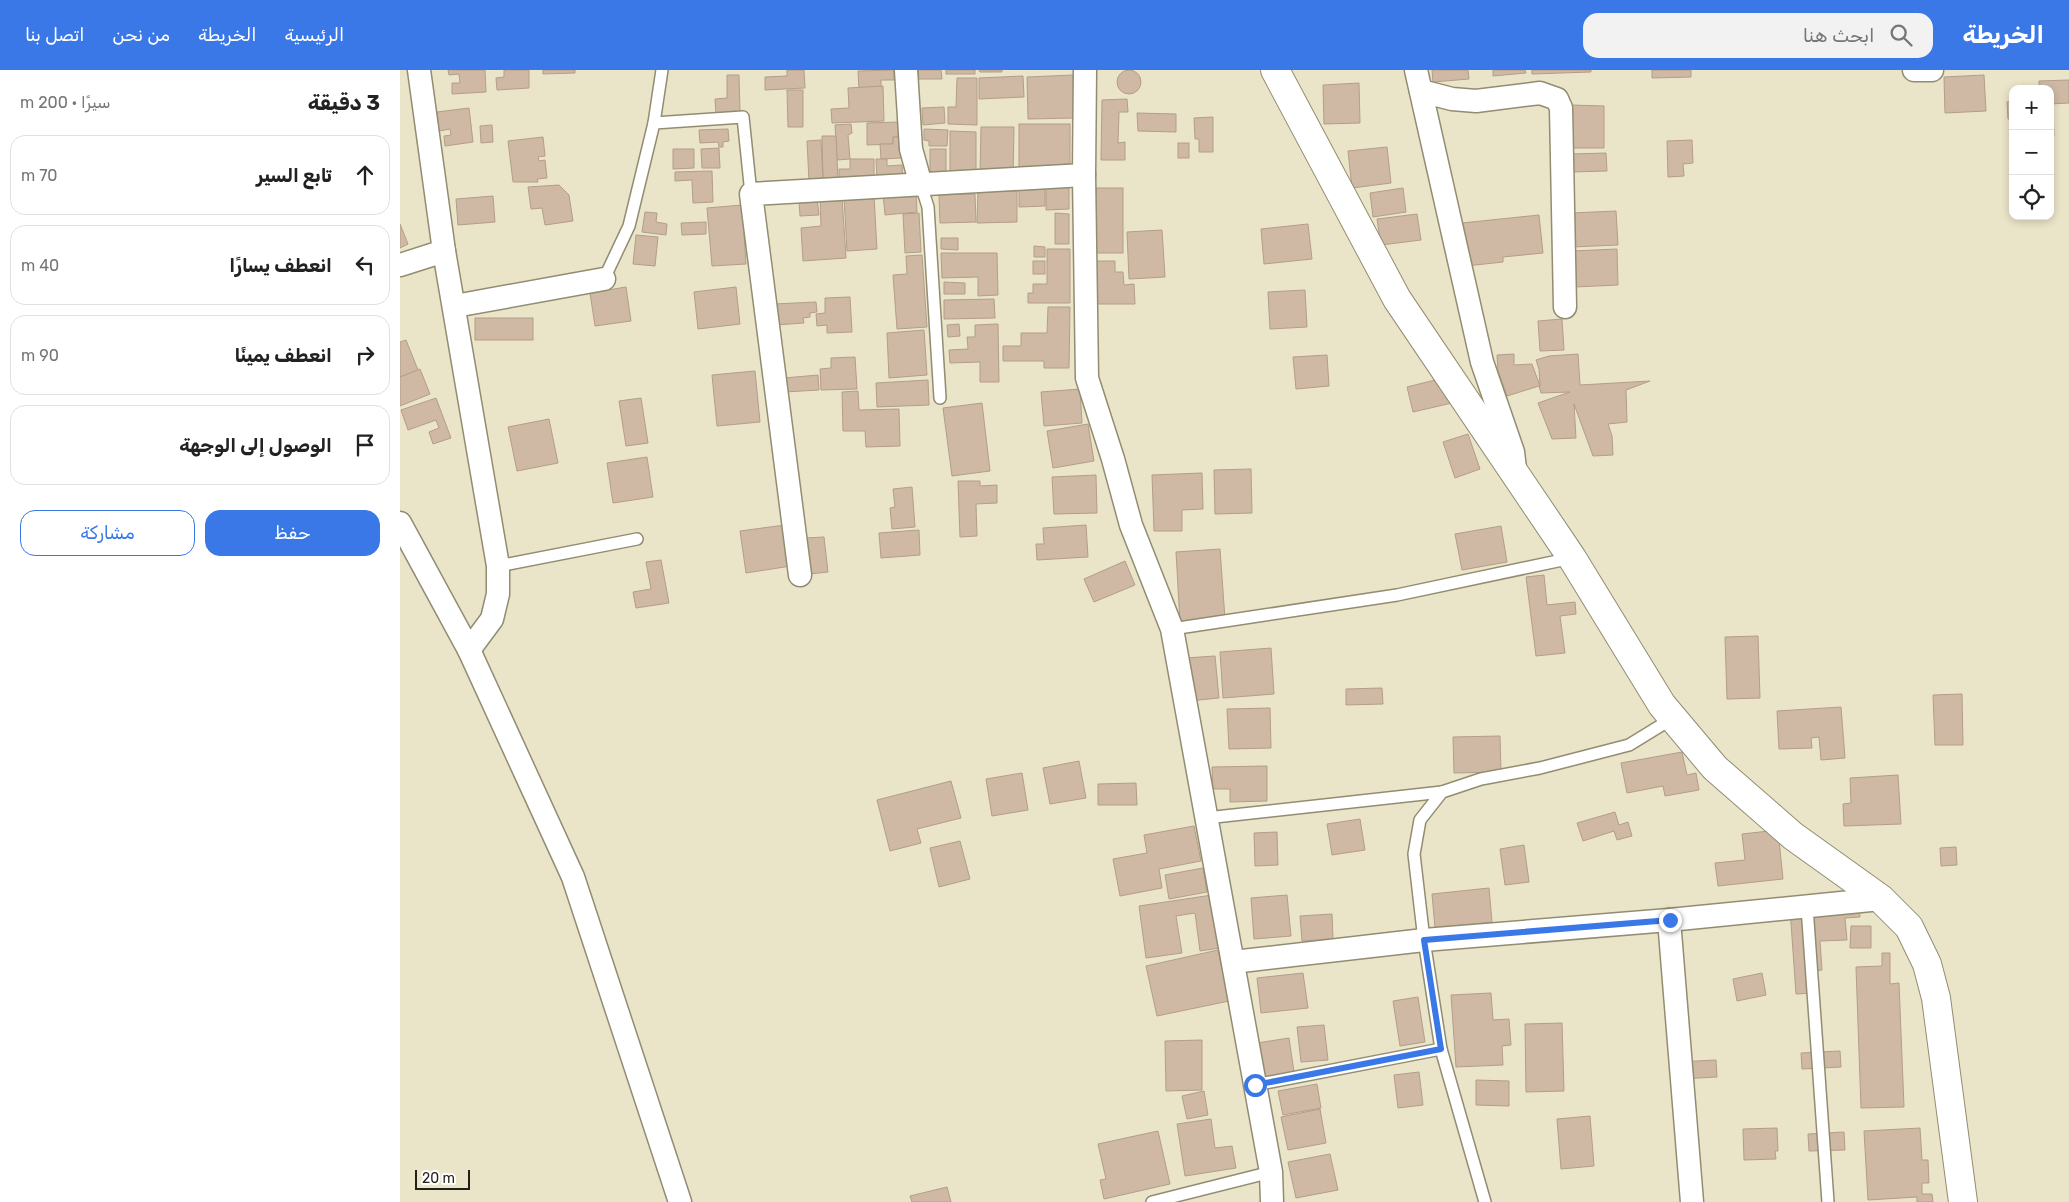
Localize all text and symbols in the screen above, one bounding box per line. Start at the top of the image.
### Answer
search box [1583,13,1933,58]
icon: search [1887,21,1915,49]
text: الخريطة [1963,21,2044,49]
text: اتصل بنا [25,24,84,46]
text: من نحن [112,24,170,46]
text: الخريطة [198,24,256,46]
text: الرئيسية [284,24,344,46]
text: ابحث هنا [1803,24,1875,47]
map controls [2009,85,2054,220]
button: + [2009,85,2054,130]
text: 3 دقيقة [308,90,380,115]
text: سيرًا · 200 m [20,93,111,112]
button: − [2009,130,2054,175]
icon: ahead [351,161,379,189]
text: تابع السير [256,164,332,187]
text: 70 m [21,166,58,185]
button: locate [2009,175,2054,220]
icon: left [351,251,379,279]
text: انعطف يسارًا [229,254,332,277]
text: 40 m [21,256,59,275]
icon: right [351,341,379,369]
text: انعطف يمينًا [235,344,332,367]
text: 90 m [21,346,59,365]
icon: arrive [351,431,379,459]
text: الوصول إلى الوجهة [179,434,332,457]
button: مشاركة [20,510,195,556]
button: حفظ [205,510,380,556]
route end [1659,909,1682,932]
route start [1244,1074,1267,1097]
scale bar [415,1167,470,1190]
text: 20 m [422,1170,455,1187]

